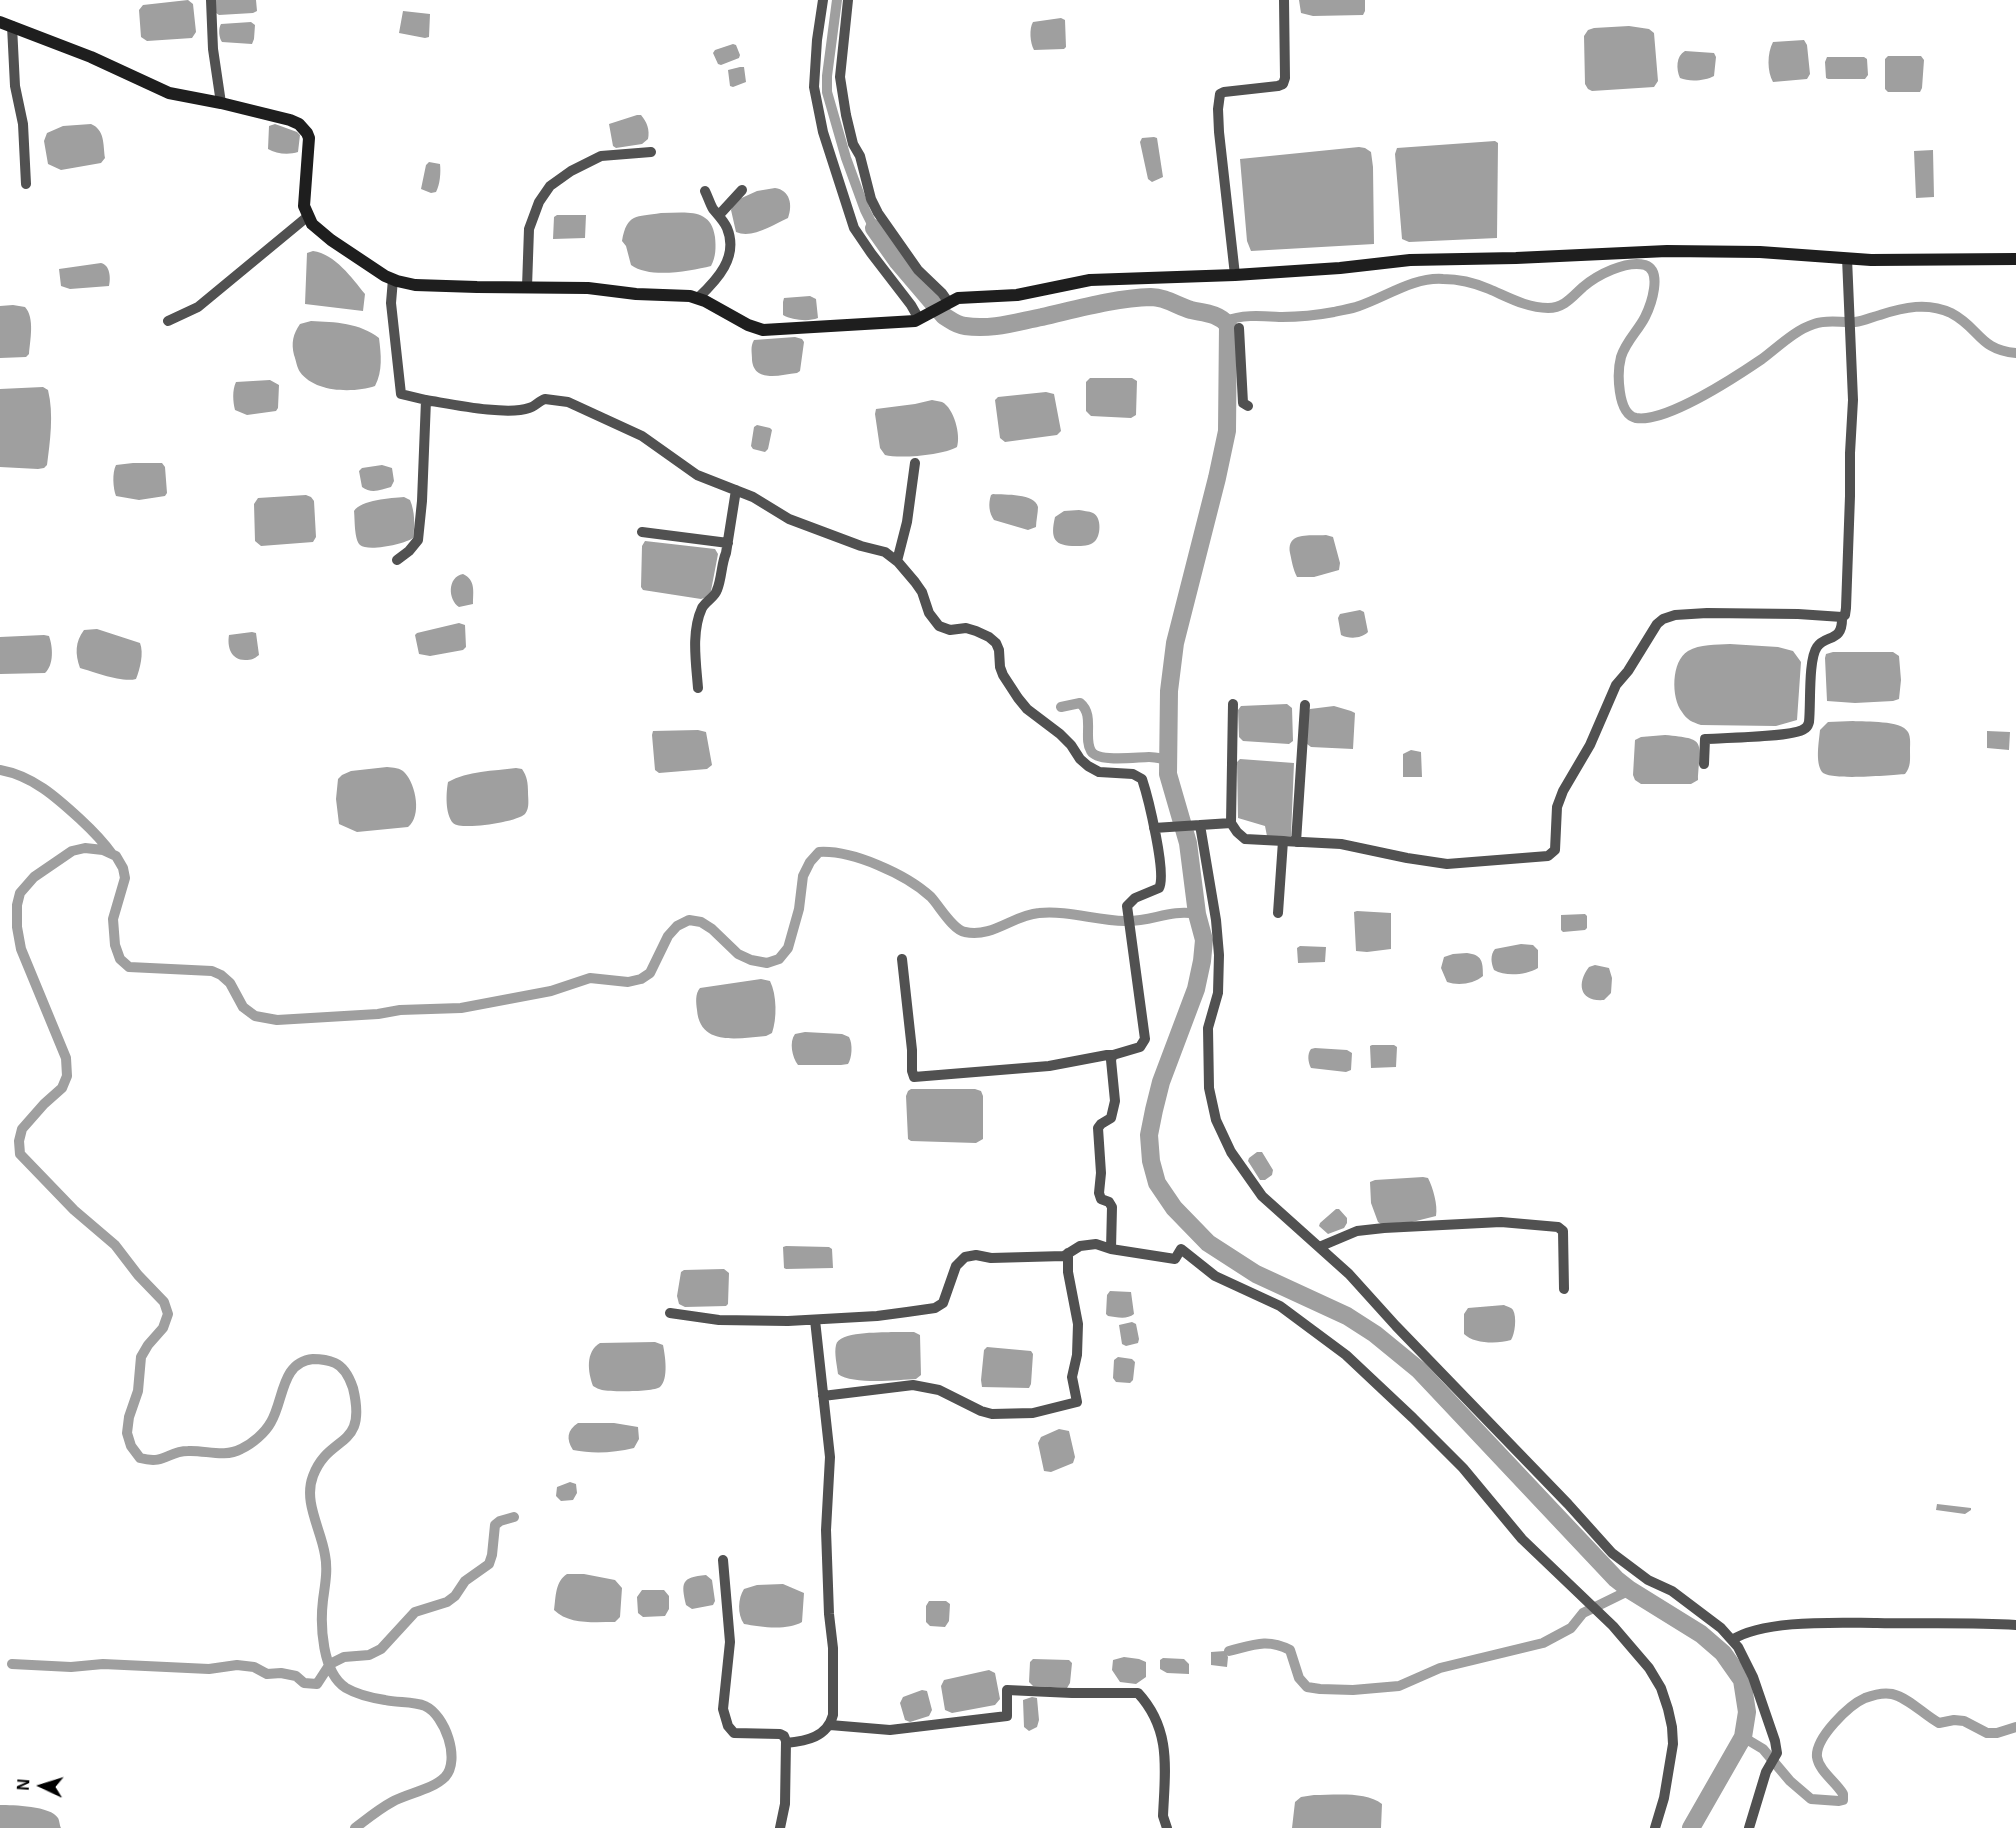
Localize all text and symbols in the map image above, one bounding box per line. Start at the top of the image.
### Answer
north arrow [12,1756,72,1816]
text: N [15,1778,32,1791]

